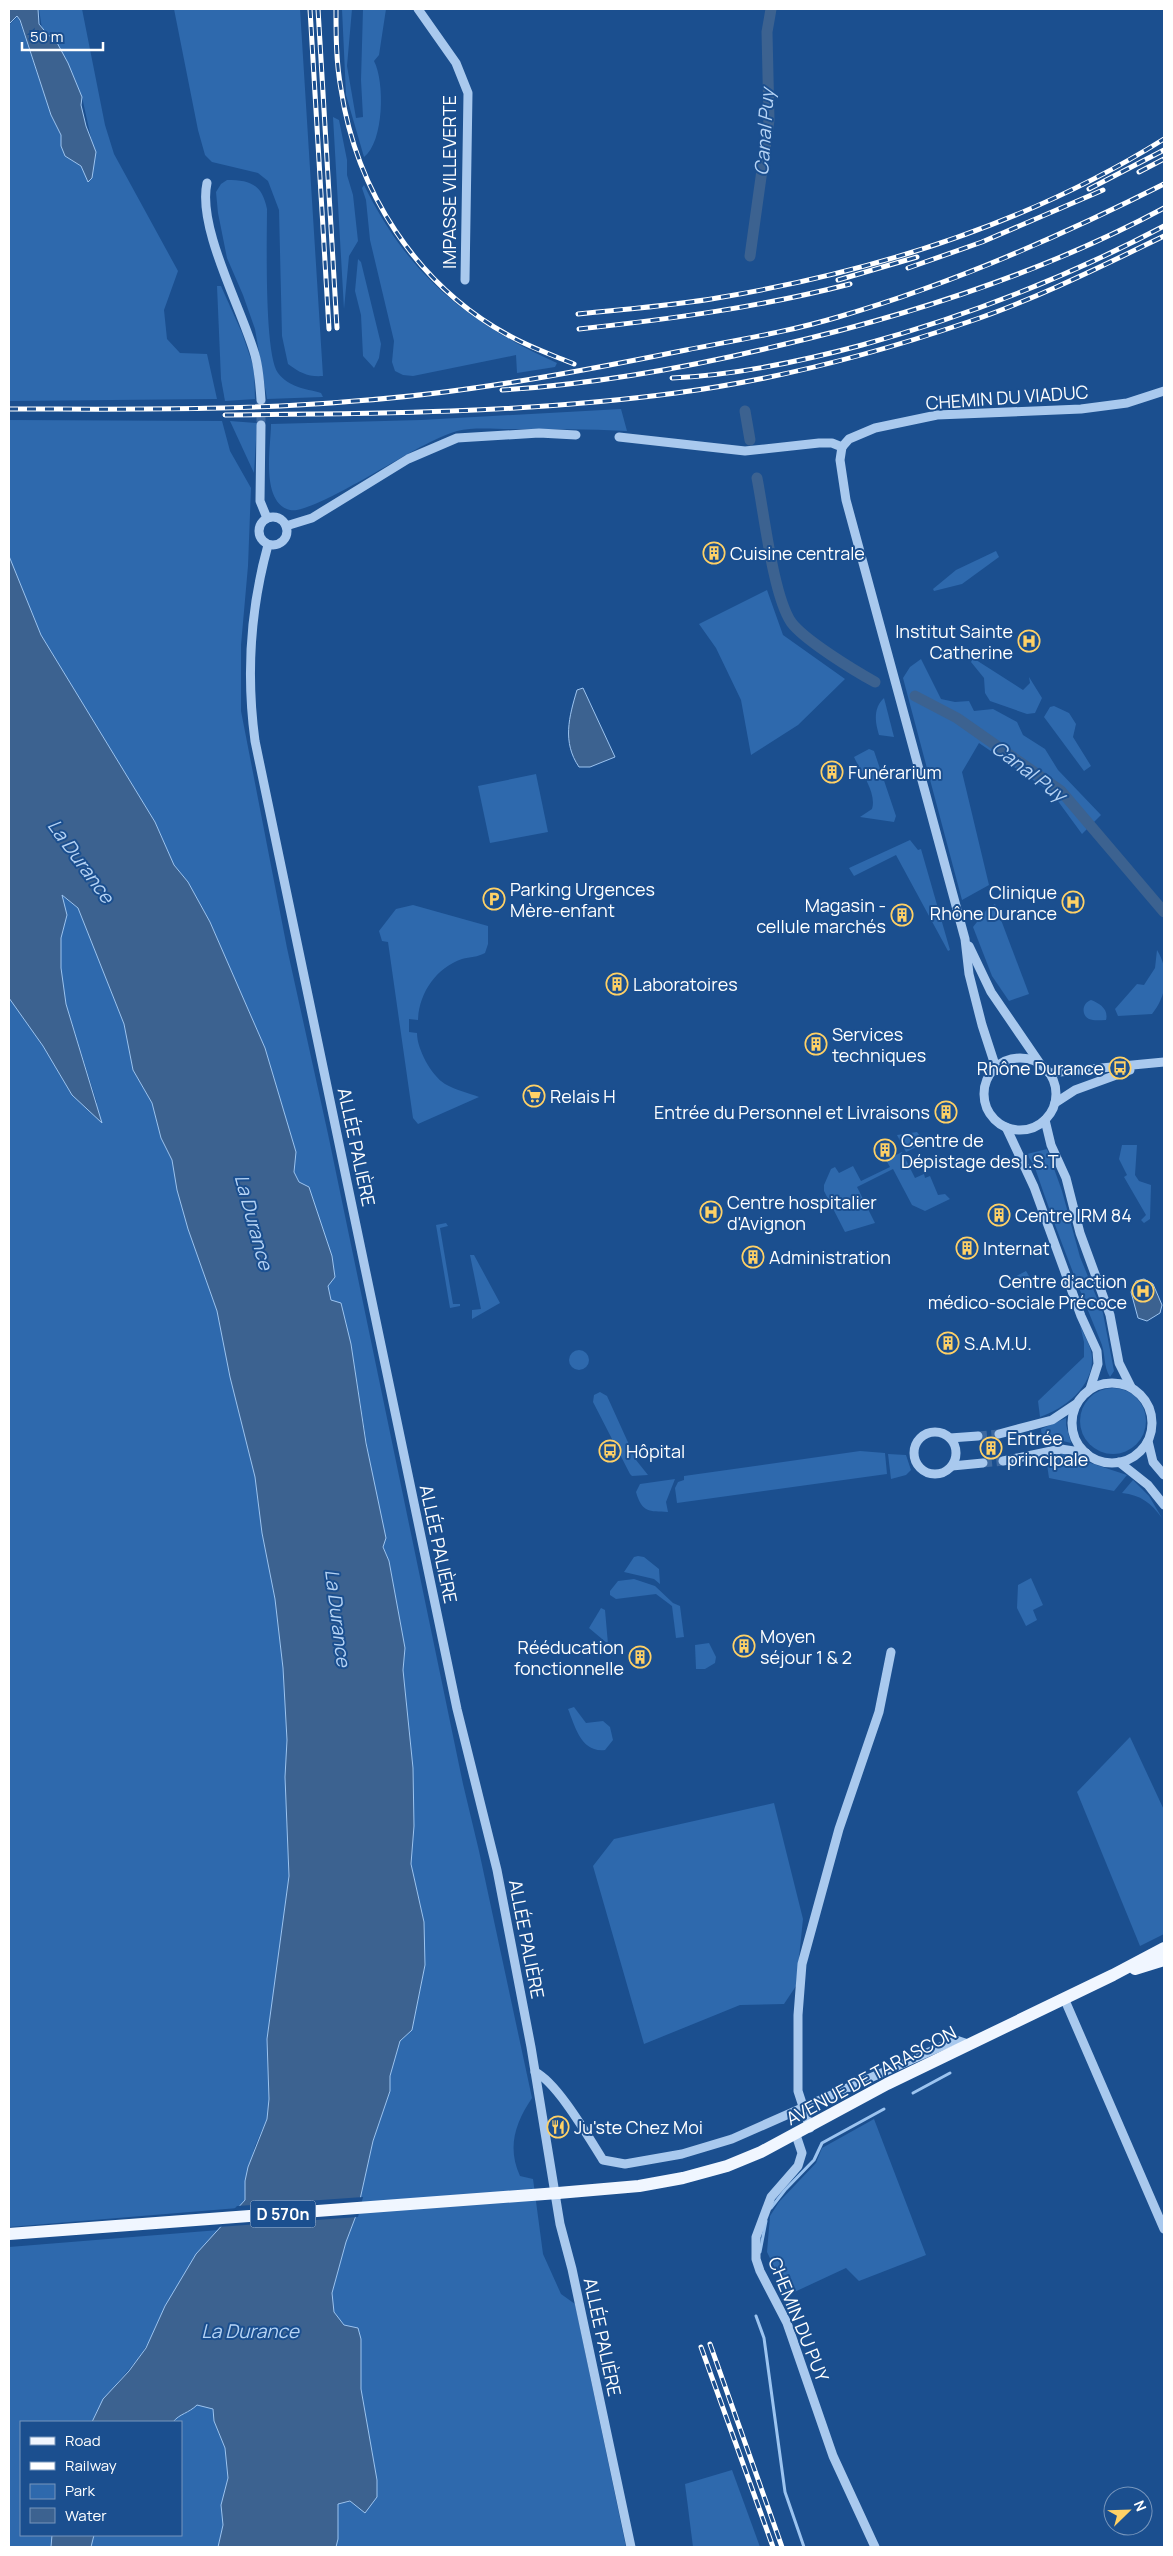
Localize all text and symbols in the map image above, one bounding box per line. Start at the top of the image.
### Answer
scale bar [22,20,104,52]
text: 50 m [30,26,64,47]
water label: Canal Puy [748,85,780,176]
street label: IMPASSE VILLEVERTE [437,95,461,269]
street label: CHEMIN DU VIADUC [925,379,1089,415]
building icon: Cuisine centrale [702,541,726,565]
place label: Cuisine centrale [730,541,865,565]
place label: Institut Sainte Catherine [895,619,1013,664]
hospital icon: Institut Sainte Catherine [1017,629,1041,653]
water label: Canal Puy [986,734,1074,809]
building icon: Funérarium [820,760,844,784]
place label: Funérarium [848,760,942,784]
water label: La Durance [42,814,121,910]
place label: Parking Urgences Mère-enfant [510,877,655,922]
place label: Clinique Rhône Durance [930,880,1057,925]
parking icon: Parking Urgences Mère-enfant [482,887,506,911]
hospital icon: Clinique Rhône Durance [1061,890,1085,914]
place label: Magasin - cellule marchés [756,893,886,938]
building icon: Magasin - cellule marchés [890,903,914,927]
building icon: Laboratoires [605,972,629,996]
place label: Laboratoires [633,972,738,996]
place label: Services techniques [832,1022,926,1067]
building icon: Services techniques [804,1032,828,1056]
place label: Rhône Durance [977,1056,1104,1080]
bus stop icon: Rhône Durance [1108,1056,1132,1080]
supermarket icon: Relais H [522,1084,546,1108]
place label: Relais H [550,1084,616,1108]
street label: ALLÉE PALIÈRE [333,1086,381,1208]
place label: Entrée du Personnel et Livraisons [654,1100,930,1124]
building icon: Entrée du Personnel et Livraisons [934,1100,958,1124]
place label: Centre de Dépistage des I.S.T [901,1128,1059,1173]
building icon: Centre de Dépistage des I.S.T [873,1138,897,1162]
water label: La Durance [229,1171,280,1274]
place label: Centre hospitalier d'Avignon [727,1190,877,1235]
hospital icon: Centre hospitalier d'Avignon [699,1200,723,1224]
building icon: Centre IRM 84 [987,1203,1011,1227]
place label: Centre IRM 84 [1015,1203,1132,1227]
building icon: Internat [955,1236,979,1260]
place label: Internat [983,1236,1050,1260]
building icon: Administration [741,1245,765,1269]
place label: Administration [769,1245,891,1269]
place label: Centre d’action médico-sociale Précoce [928,1269,1127,1314]
hospital icon: Centre d’action médico-sociale Précoce [1131,1279,1155,1303]
building icon: S.A.M.U. [936,1331,960,1355]
place label: S.A.M.U. [964,1331,1032,1355]
place label: Entrée principale [1007,1426,1088,1471]
building icon: Entrée principale [979,1436,1003,1460]
bus stop icon: Hôpital [598,1439,622,1463]
place label: Hôpital [626,1439,685,1463]
street label: ALLÉE PALIÈRE [415,1483,463,1605]
water label: La Durance [319,1568,357,1670]
place label: Moyen séjour 1 & 2 [760,1624,852,1669]
building icon: Moyen séjour 1 & 2 [732,1634,756,1658]
place label: Rééducation fonctionnelle [514,1635,624,1680]
building icon: Rééducation fonctionnelle [628,1645,652,1669]
street label: ALLÉE PALIÈRE [504,1878,550,2000]
street label: AVENUE DE TARASCON [782,2020,960,2130]
restaurant icon: Ju'ste Chez Moi [546,2115,570,2139]
place label: Ju'ste Chez Moi [574,2115,703,2139]
road number: D 570n [250,2200,316,2228]
street label: CHEMIN DU PUY [763,2253,835,2386]
street label: ALLÉE PALIÈRE [579,2276,627,2398]
water label: La Durance [201,2318,301,2344]
legend [20,2421,182,2536]
text: Road [65,2430,101,2451]
text: Railway [65,2455,117,2476]
text: Park [65,2480,95,2501]
north arrow [1103,2486,1153,2536]
text: N [1130,2497,1151,2514]
text: Water [65,2505,107,2526]

